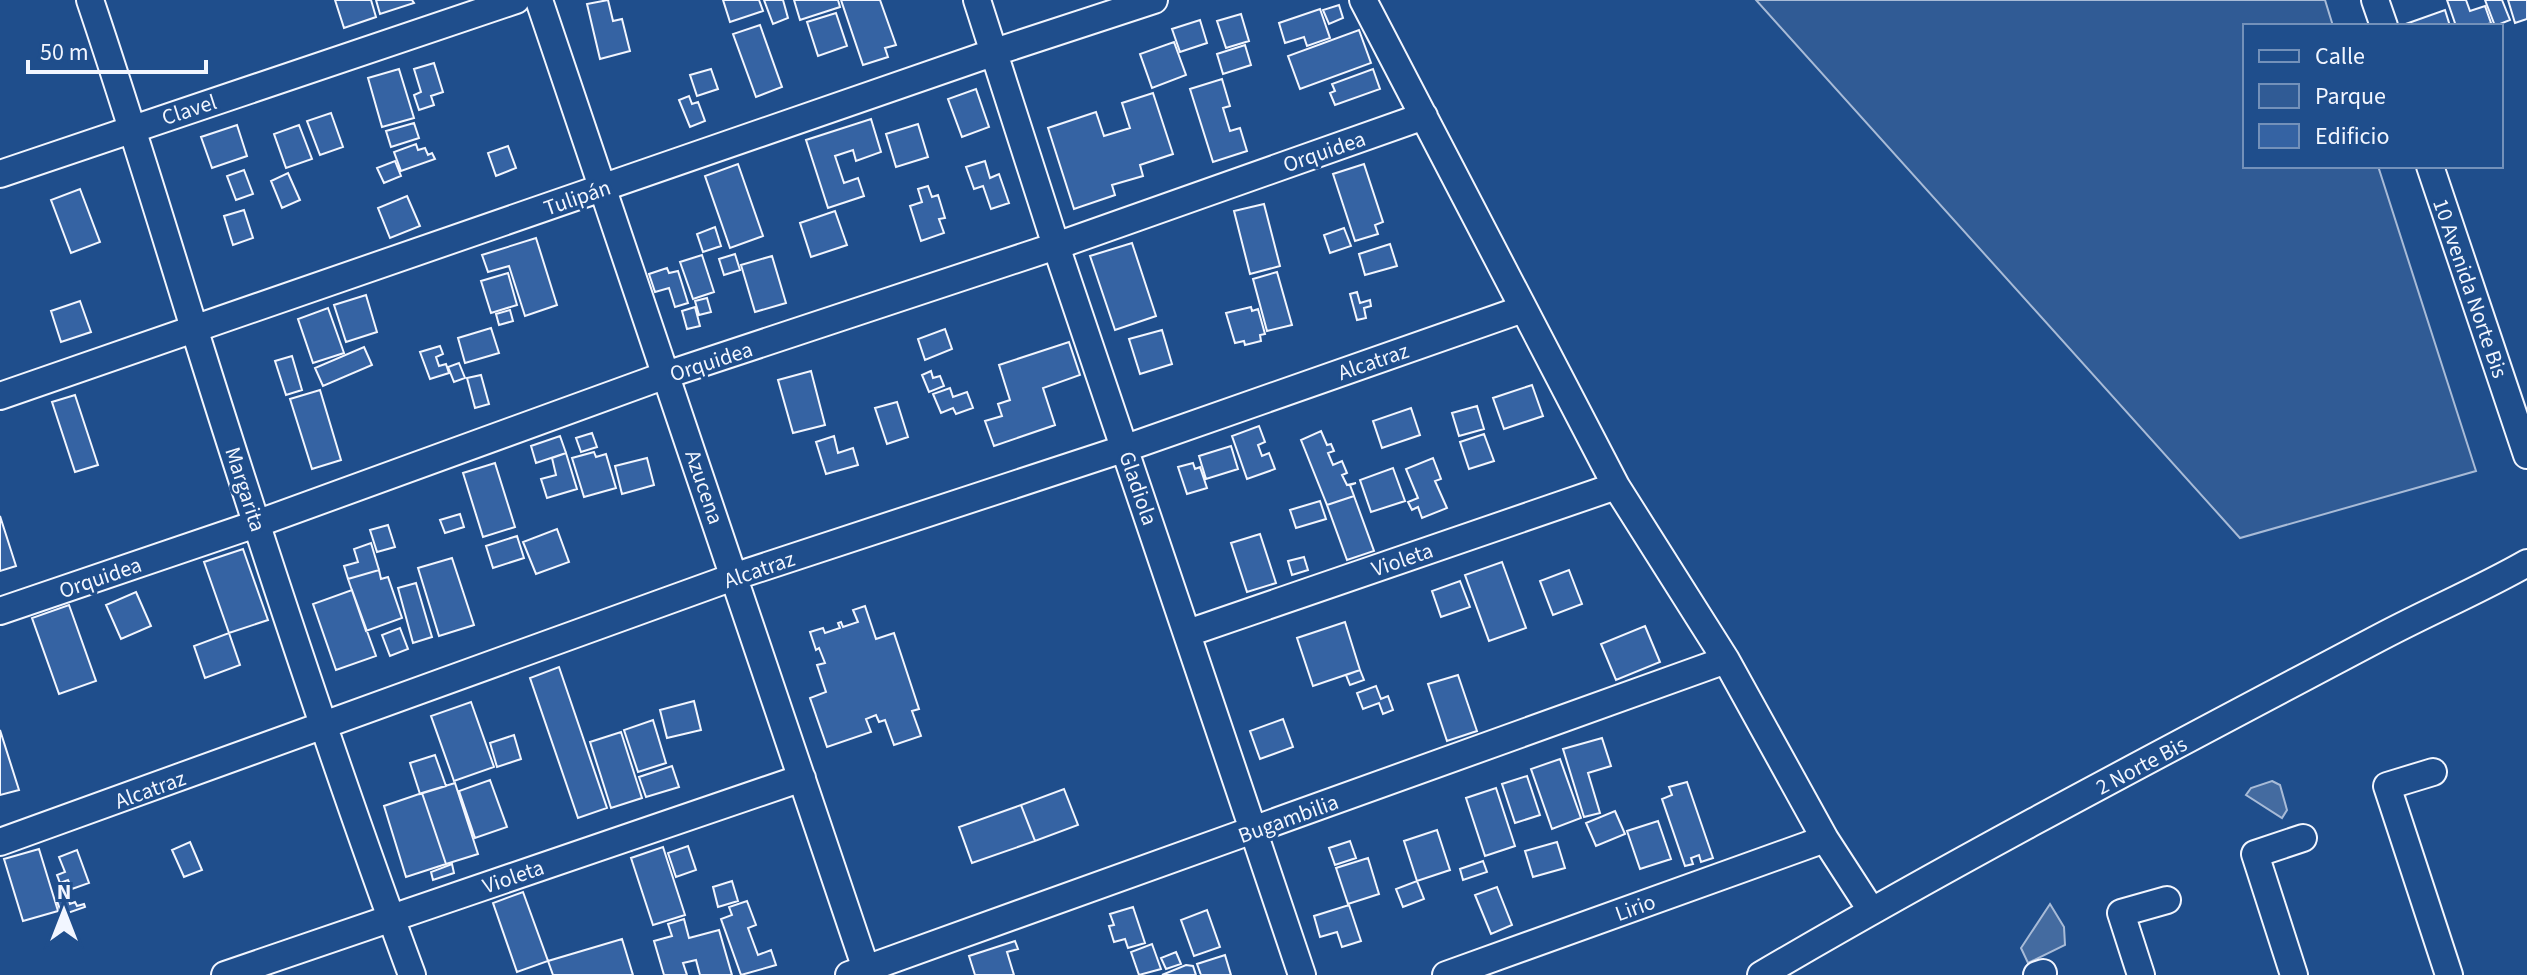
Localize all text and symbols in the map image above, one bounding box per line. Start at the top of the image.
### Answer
scale bar [28,24,206,74]
legend [2243,24,2503,168]
text: 50 m [40,35,89,70]
text: Calle [2315,39,2365,74]
text: Parque [2315,79,2386,114]
street label: Clavel [158,86,221,134]
text: Edificio [2315,119,2389,154]
street label: Orquidea [1279,123,1370,181]
street label: Tulipán [540,172,615,224]
street label: 10 Avenida Norte Bis [2424,194,2516,382]
street label: Orquidea [666,334,757,390]
street label: Alcatraz [1334,335,1413,389]
street label: Margarita [216,443,274,536]
street label: Azucena [676,446,732,529]
street label: Gladiola [1110,447,1166,530]
street label: Violeta [1367,535,1437,585]
street label: Alcatraz [720,543,799,597]
street label: Orquidea [55,549,146,607]
street label: 2 Norte Bis [2090,728,2193,803]
street label: Alcatraz [110,762,190,817]
street label: Bugambilia [1234,786,1343,852]
street label: Violeta [478,852,548,902]
north arrow [24,871,104,951]
text: N [57,876,71,908]
street label: Lirio [1611,886,1660,930]

